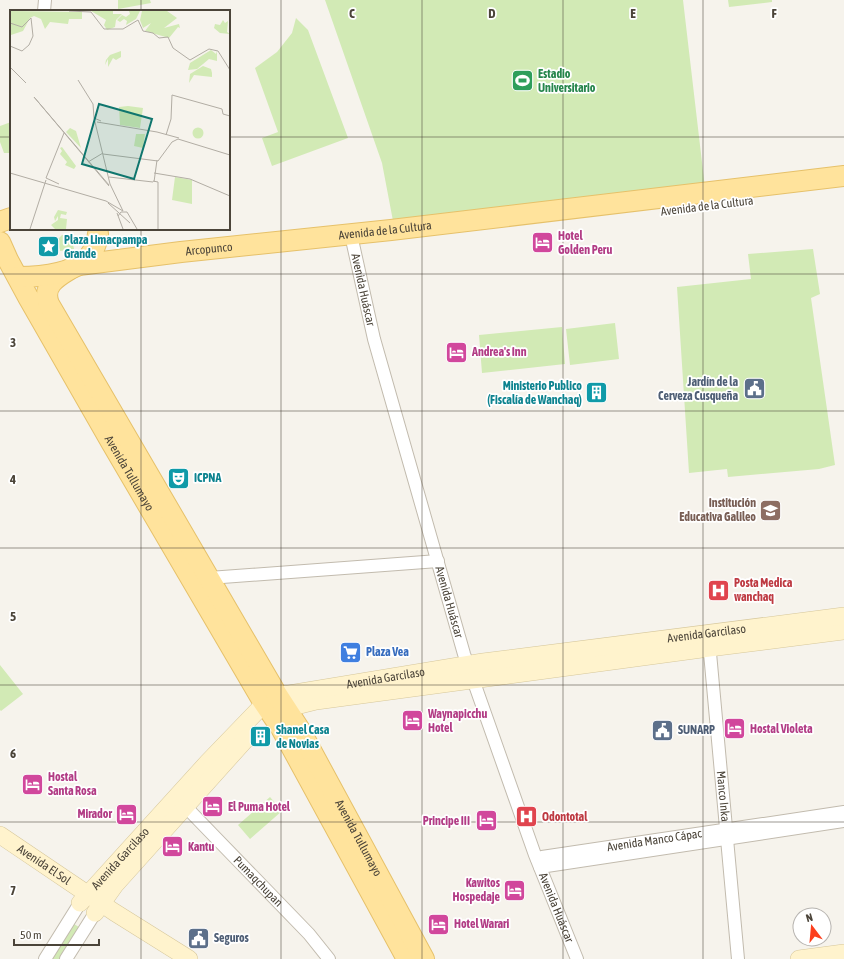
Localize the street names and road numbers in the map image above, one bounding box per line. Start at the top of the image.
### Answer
street label: Avenida de la Cultura [660,193,754,219]
street label: Avenida de la Cultura [338,218,432,242]
street label: Arcopunco [185,240,233,258]
street label: Avenida Huáscar [348,252,378,328]
street label: Avenida Tullumayo [102,433,157,514]
street label: Avenida Huáscar [432,564,466,640]
street label: Avenida Garcilaso [666,622,747,645]
street label: Avenida Garcilaso [346,665,426,691]
street label: Manco Inka [714,770,732,822]
street label: Avenida Tullumayo [332,797,385,879]
street label: Avenida Garcilaso [89,824,152,893]
street label: Avenida Manco Cápac [606,826,703,854]
street label: Avenida El Sol [14,842,74,888]
street label: Pumaqchupan [230,853,286,910]
street label: Avenida Huáscar [536,871,577,945]

